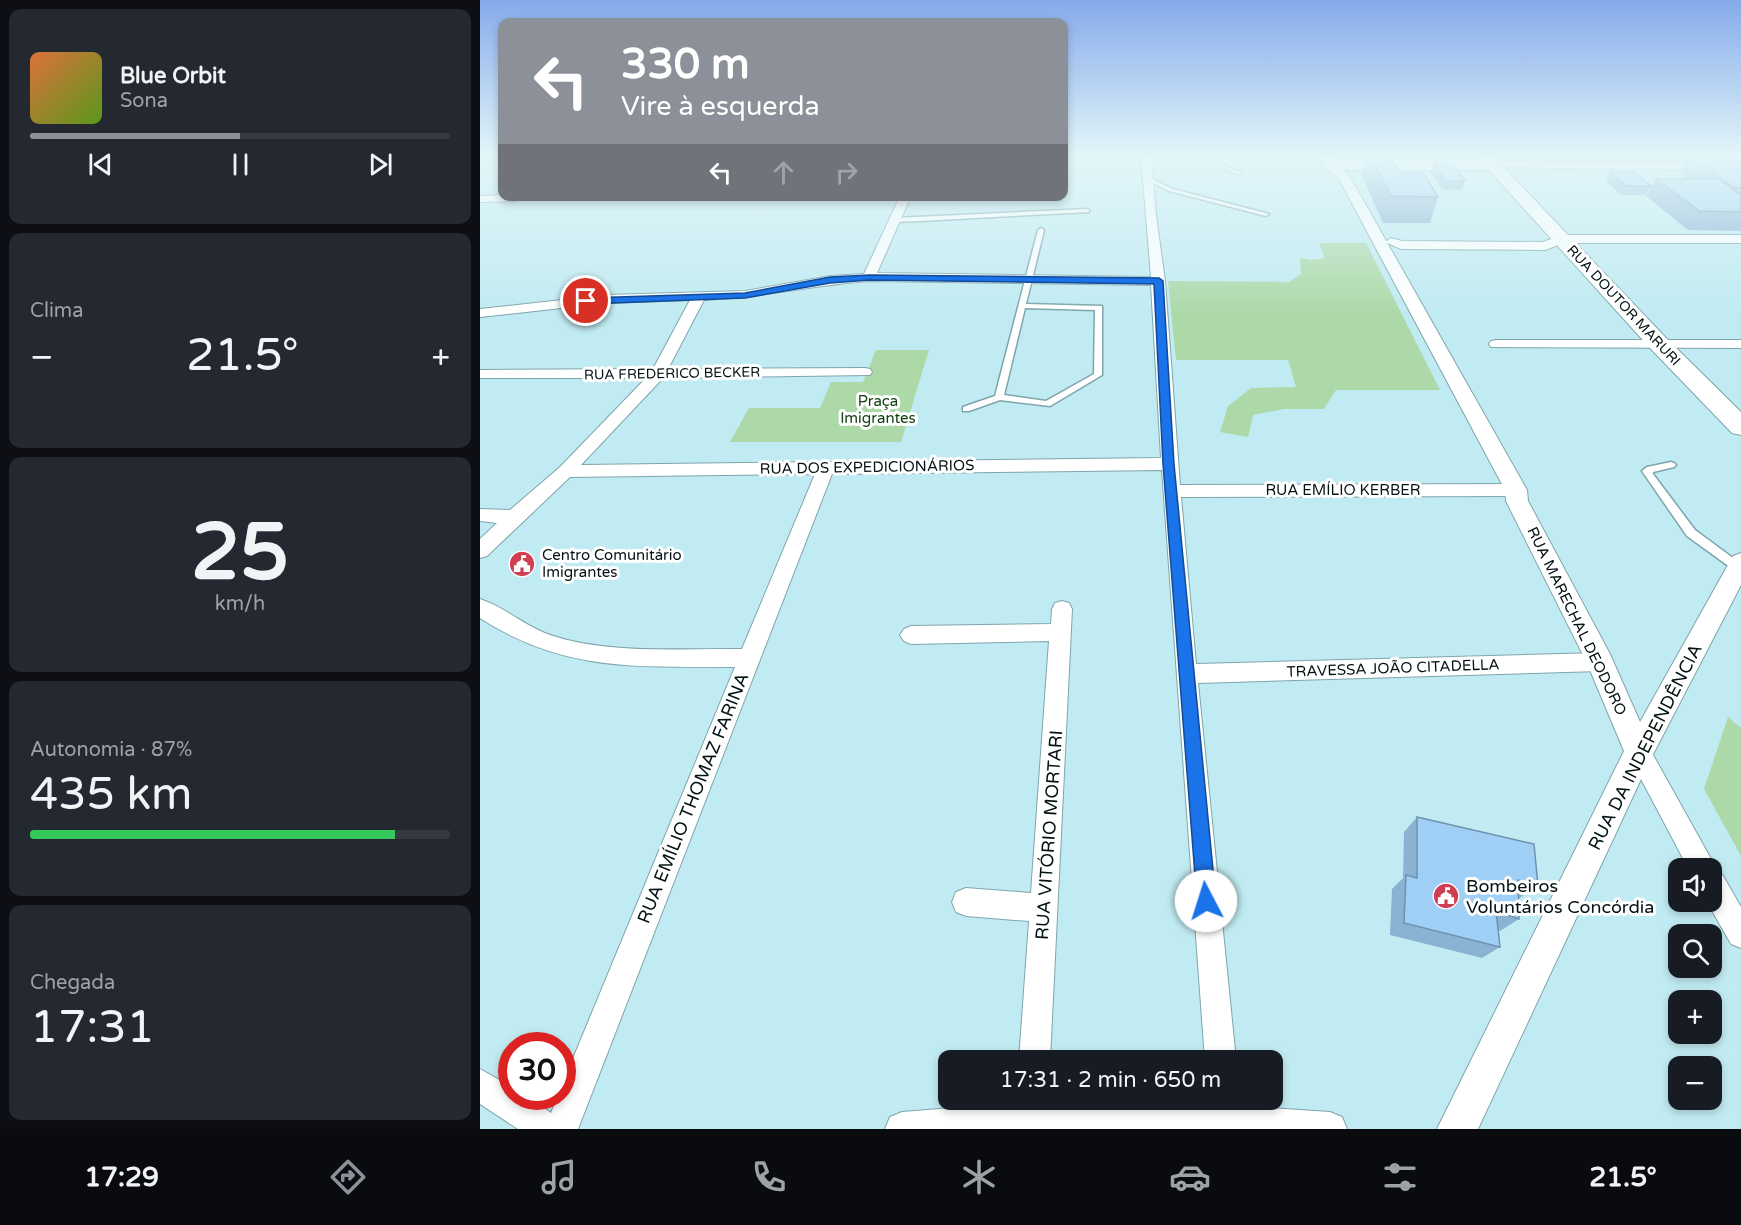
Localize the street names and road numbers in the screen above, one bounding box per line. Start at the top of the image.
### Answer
street label: RUA DOUTOR MARURI [1563,242,1684,369]
street label: RUA FREDERICO BECKER [584,363,760,384]
street label: RUA DOS EXPEDICIONÁRIOS [759,456,975,478]
street label: RUA EMÍLIO KERBER [1265,481,1421,499]
street label: RUA MARECHAL DEODORO [1523,524,1631,718]
street label: RUA DA INDEPENDÊNCIA [1583,640,1707,854]
street label: TRAVESSA JOÃO CITADELLA [1286,655,1500,681]
street label: RUA EMÍLIO THOMAZ FARINA [633,669,753,927]
street label: RUA VITÓRIO MORTARI [1031,729,1067,941]

